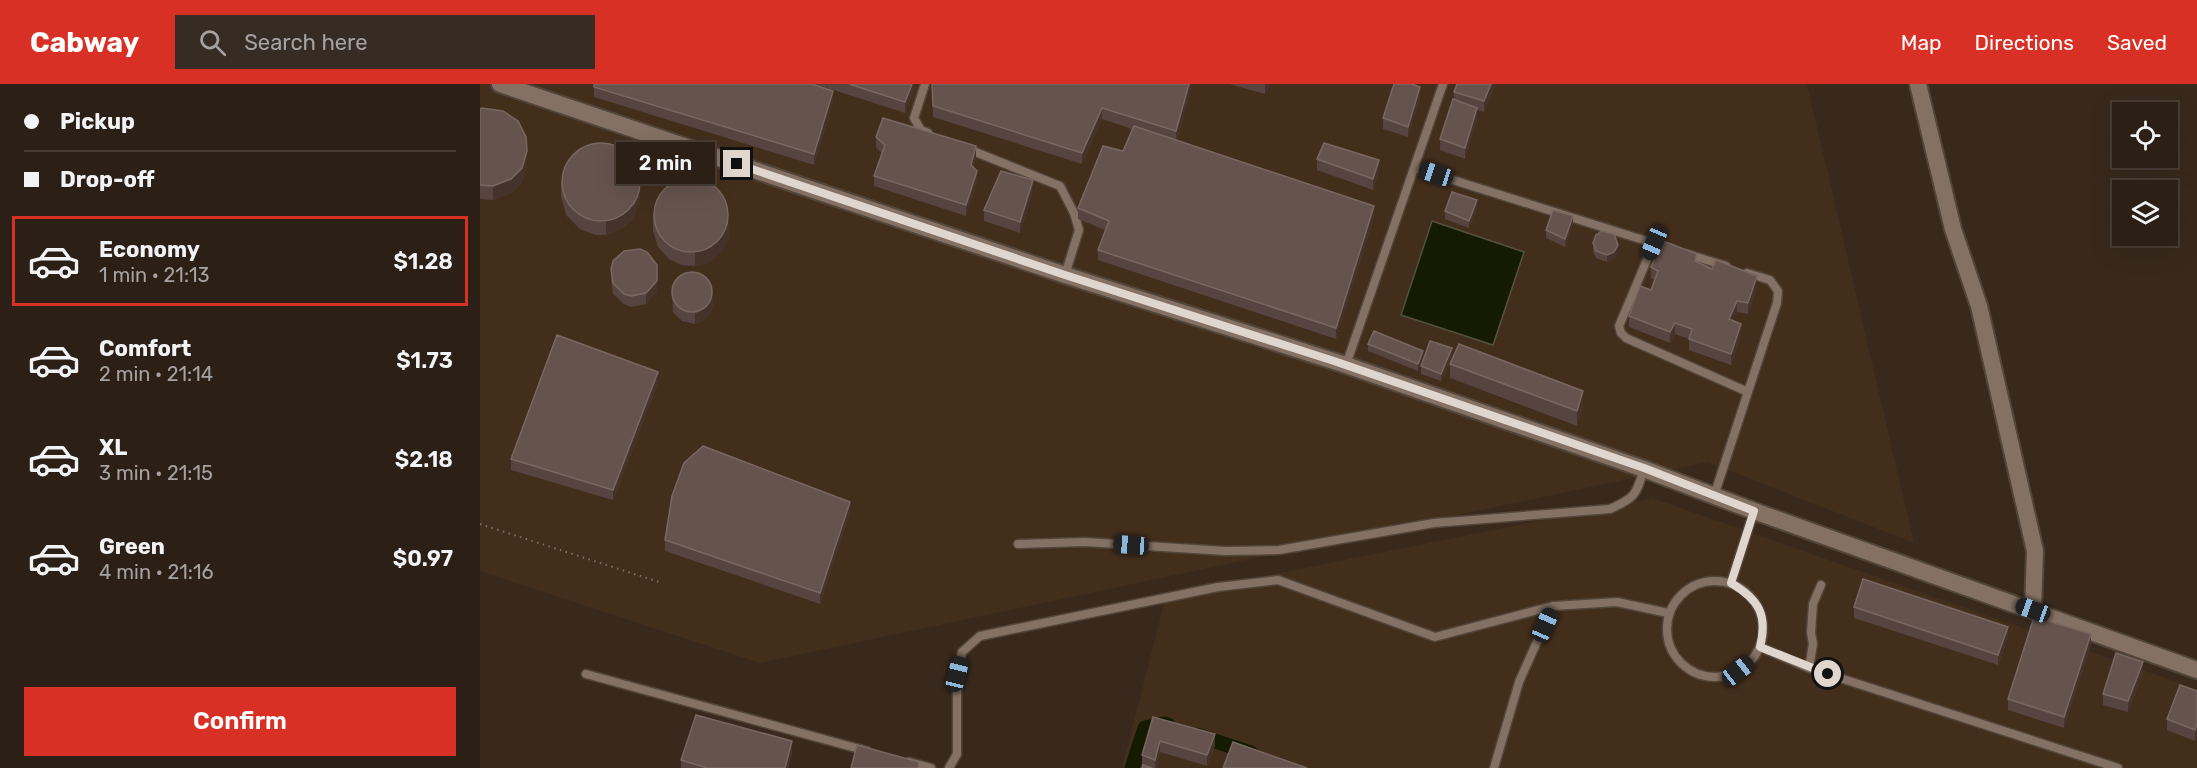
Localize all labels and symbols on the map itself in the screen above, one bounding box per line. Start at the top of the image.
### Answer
callout: 2 min [617,143,716,185]
route end [723,150,750,177]
car [1416,160,1456,188]
car [1639,223,1669,263]
car [1112,535,1150,555]
car [2013,595,2053,625]
car [1529,605,1561,645]
car [1718,653,1758,689]
car [944,654,970,694]
route start [1814,660,1841,687]

